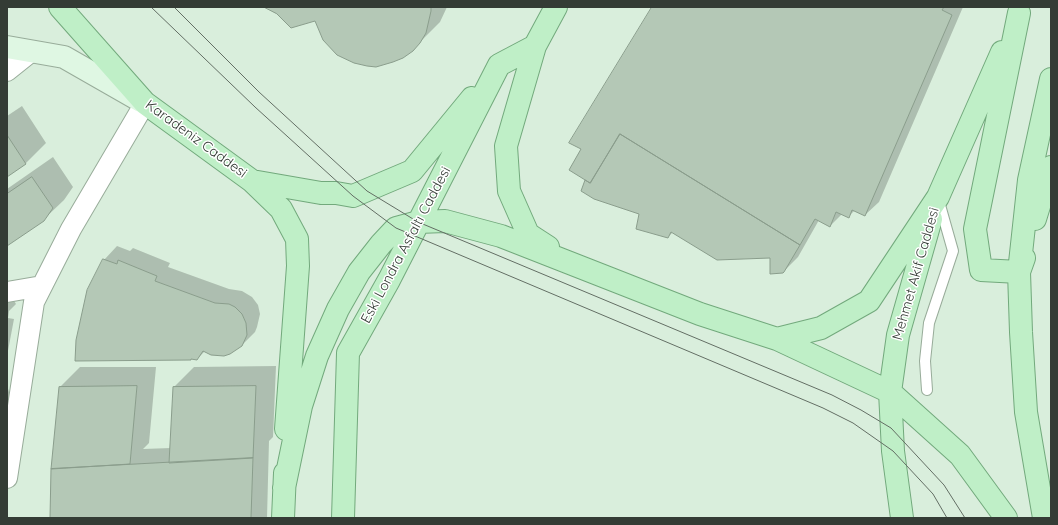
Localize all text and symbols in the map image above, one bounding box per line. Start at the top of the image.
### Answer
street label: Karadeniz Caddesi [142,96,250,182]
street label: Eski Londra Asfaltı Caddesi [358,164,454,326]
street label: Mehmet Akif Caddesi [889,206,943,342]

